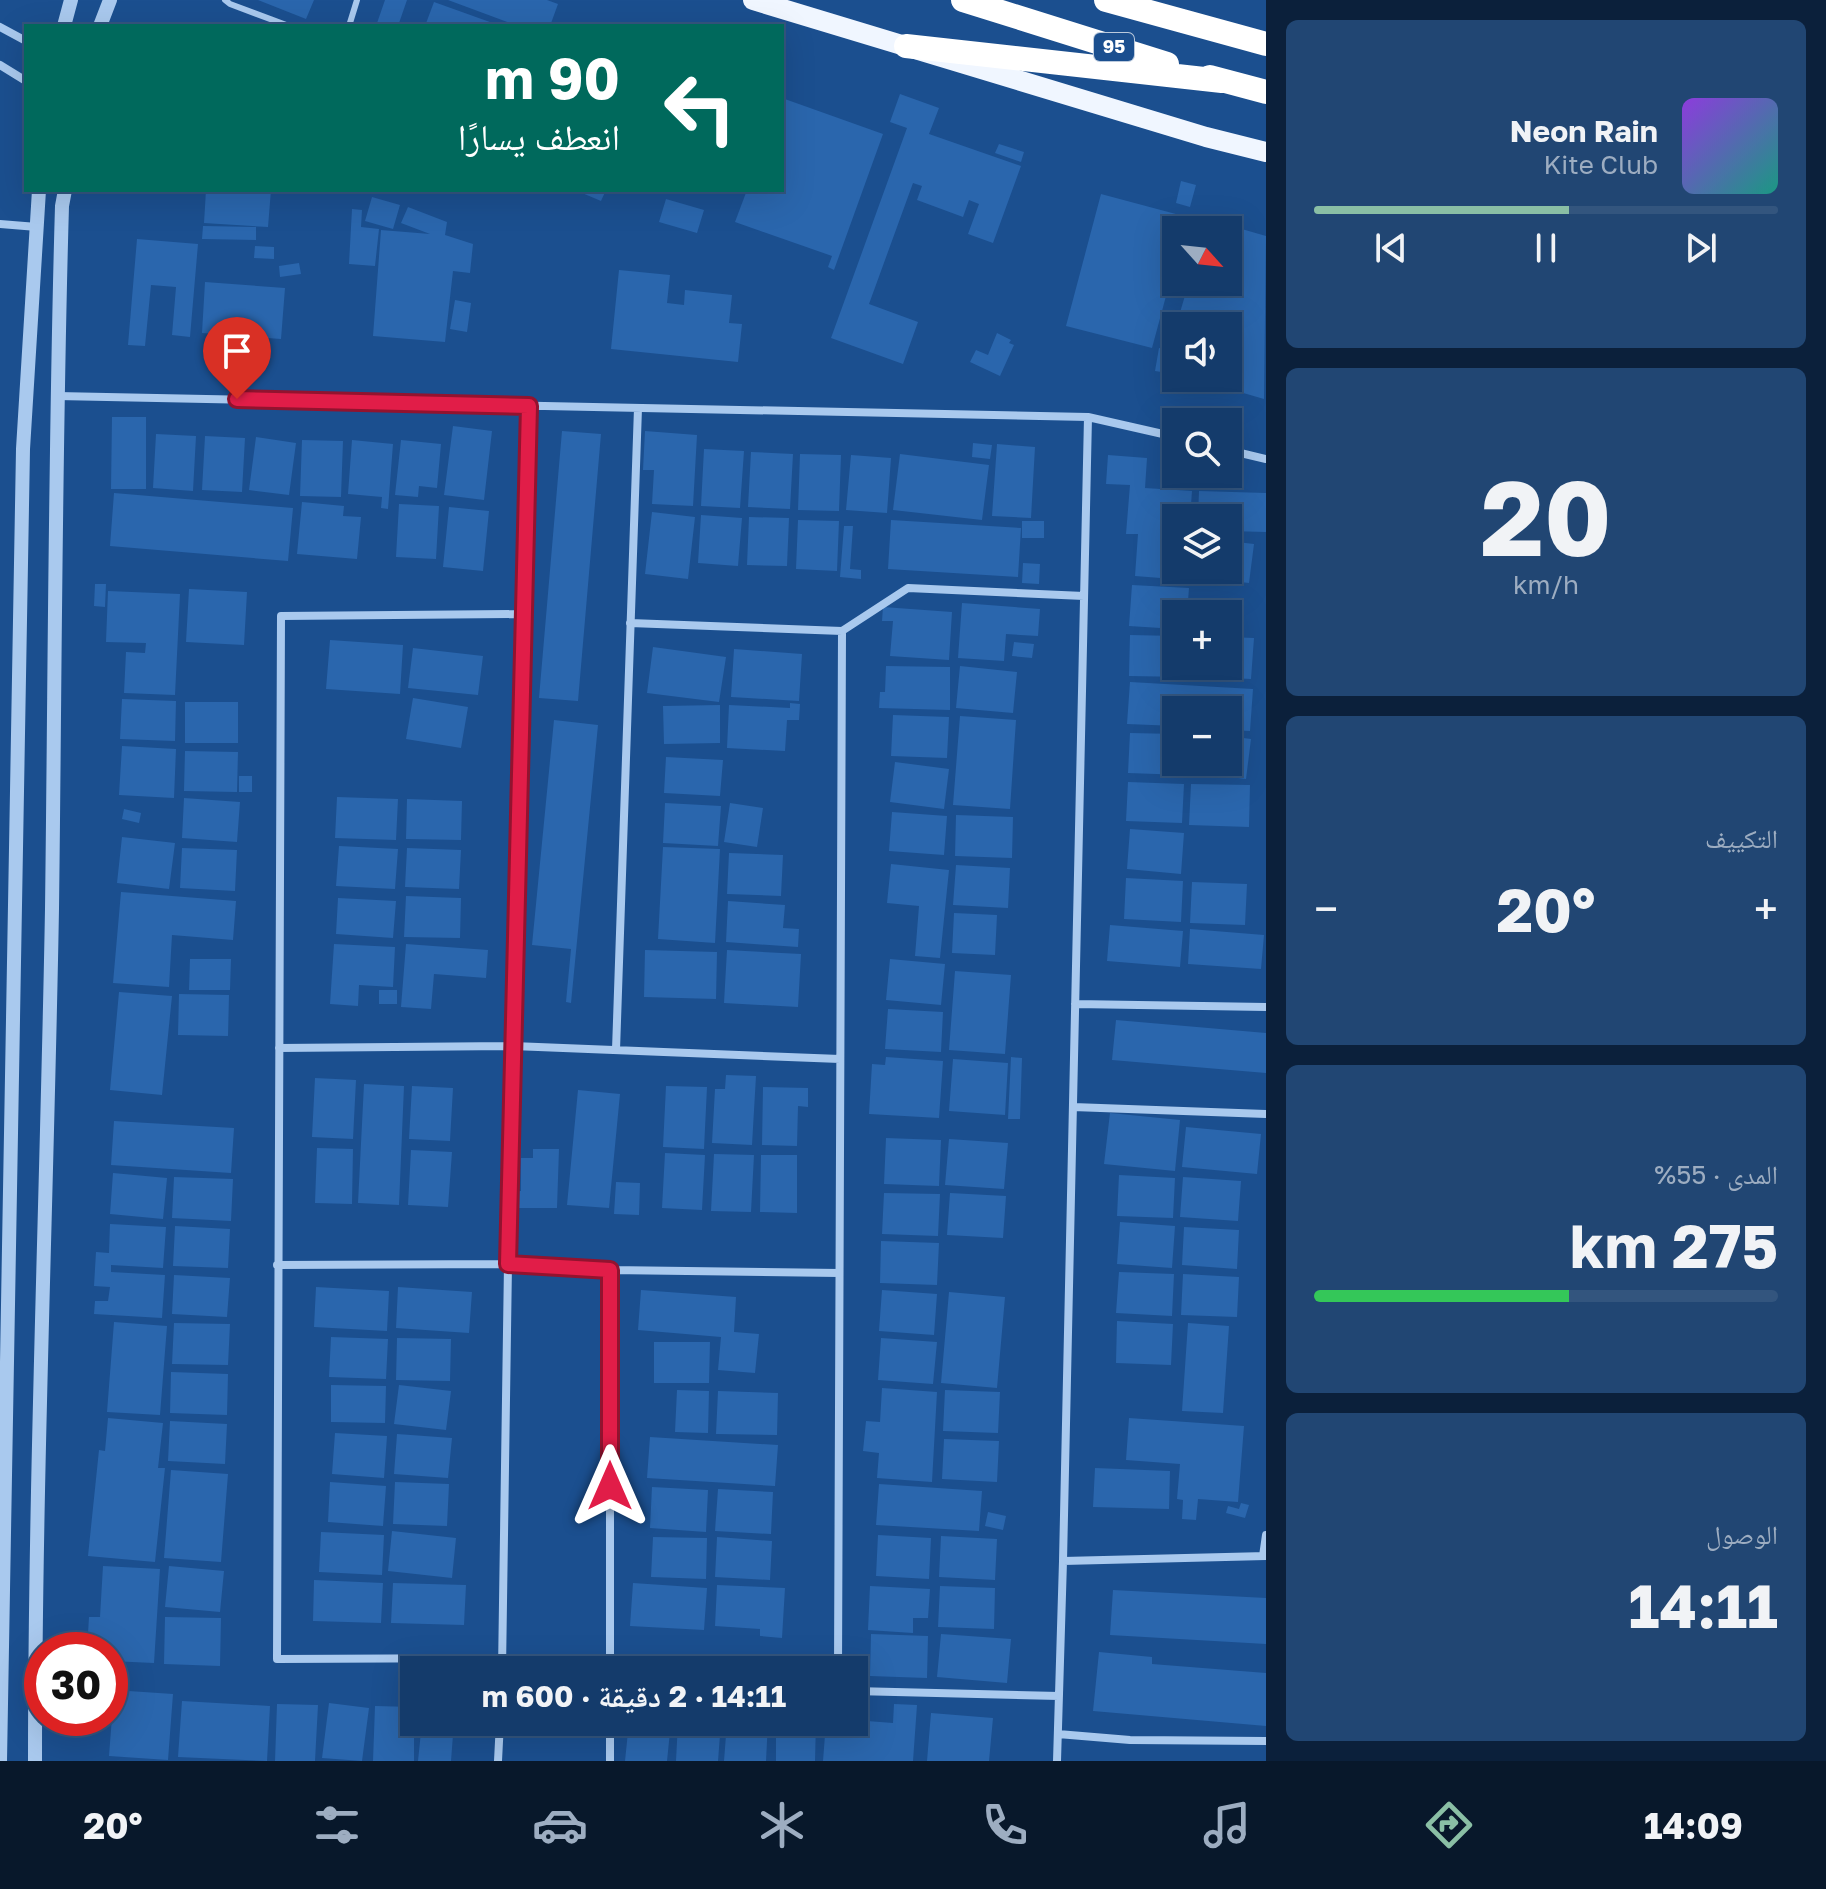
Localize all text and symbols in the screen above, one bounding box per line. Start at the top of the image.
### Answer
road number: 95 [1094,33,1134,61]
text: 90 m [485,44,620,111]
icon: left [648,56,752,160]
text: Neon Rain [1510,113,1658,149]
text: انعطف يسارًا [458,115,620,158]
text: Kite Club [1543,149,1658,180]
north arrow [1162,216,1242,296]
map controls [1162,216,1242,776]
icon: previous [1369,226,1413,270]
icon: pause [1524,226,1568,270]
icon: next [1679,226,1723,270]
button: sound [1162,312,1242,392]
pin [203,317,271,399]
icon: arrive [215,329,259,373]
button: search [1162,408,1242,488]
text: 20 [1480,454,1612,579]
button: layers [1162,504,1242,584]
text: km/h [1513,569,1579,600]
button: + [1162,600,1242,680]
button: − [1162,696,1242,776]
text: التكييف [1705,823,1778,854]
text: 20° [1497,873,1596,945]
text: − [1314,882,1338,935]
text: + [1754,882,1778,935]
text: المدى · 55% [1654,1159,1778,1190]
text: 275 km [1570,1209,1778,1281]
position arrow [568,1444,652,1528]
text: الوصول [1706,1519,1778,1550]
text: 14:11 [1629,1569,1778,1641]
speed limit sign: 30 [24,1632,128,1736]
text: 14:11 · 2 دقيقة · 600 m [482,1678,786,1714]
icon: filters [309,1797,365,1853]
icon: car [532,1797,588,1853]
icon: climate [754,1797,810,1853]
icon: phone [977,1797,1033,1853]
icon: music [1199,1797,1255,1853]
icon: directions [1421,1797,1477,1853]
text: 20° [83,1804,143,1847]
text: 14:09 [1644,1804,1743,1847]

